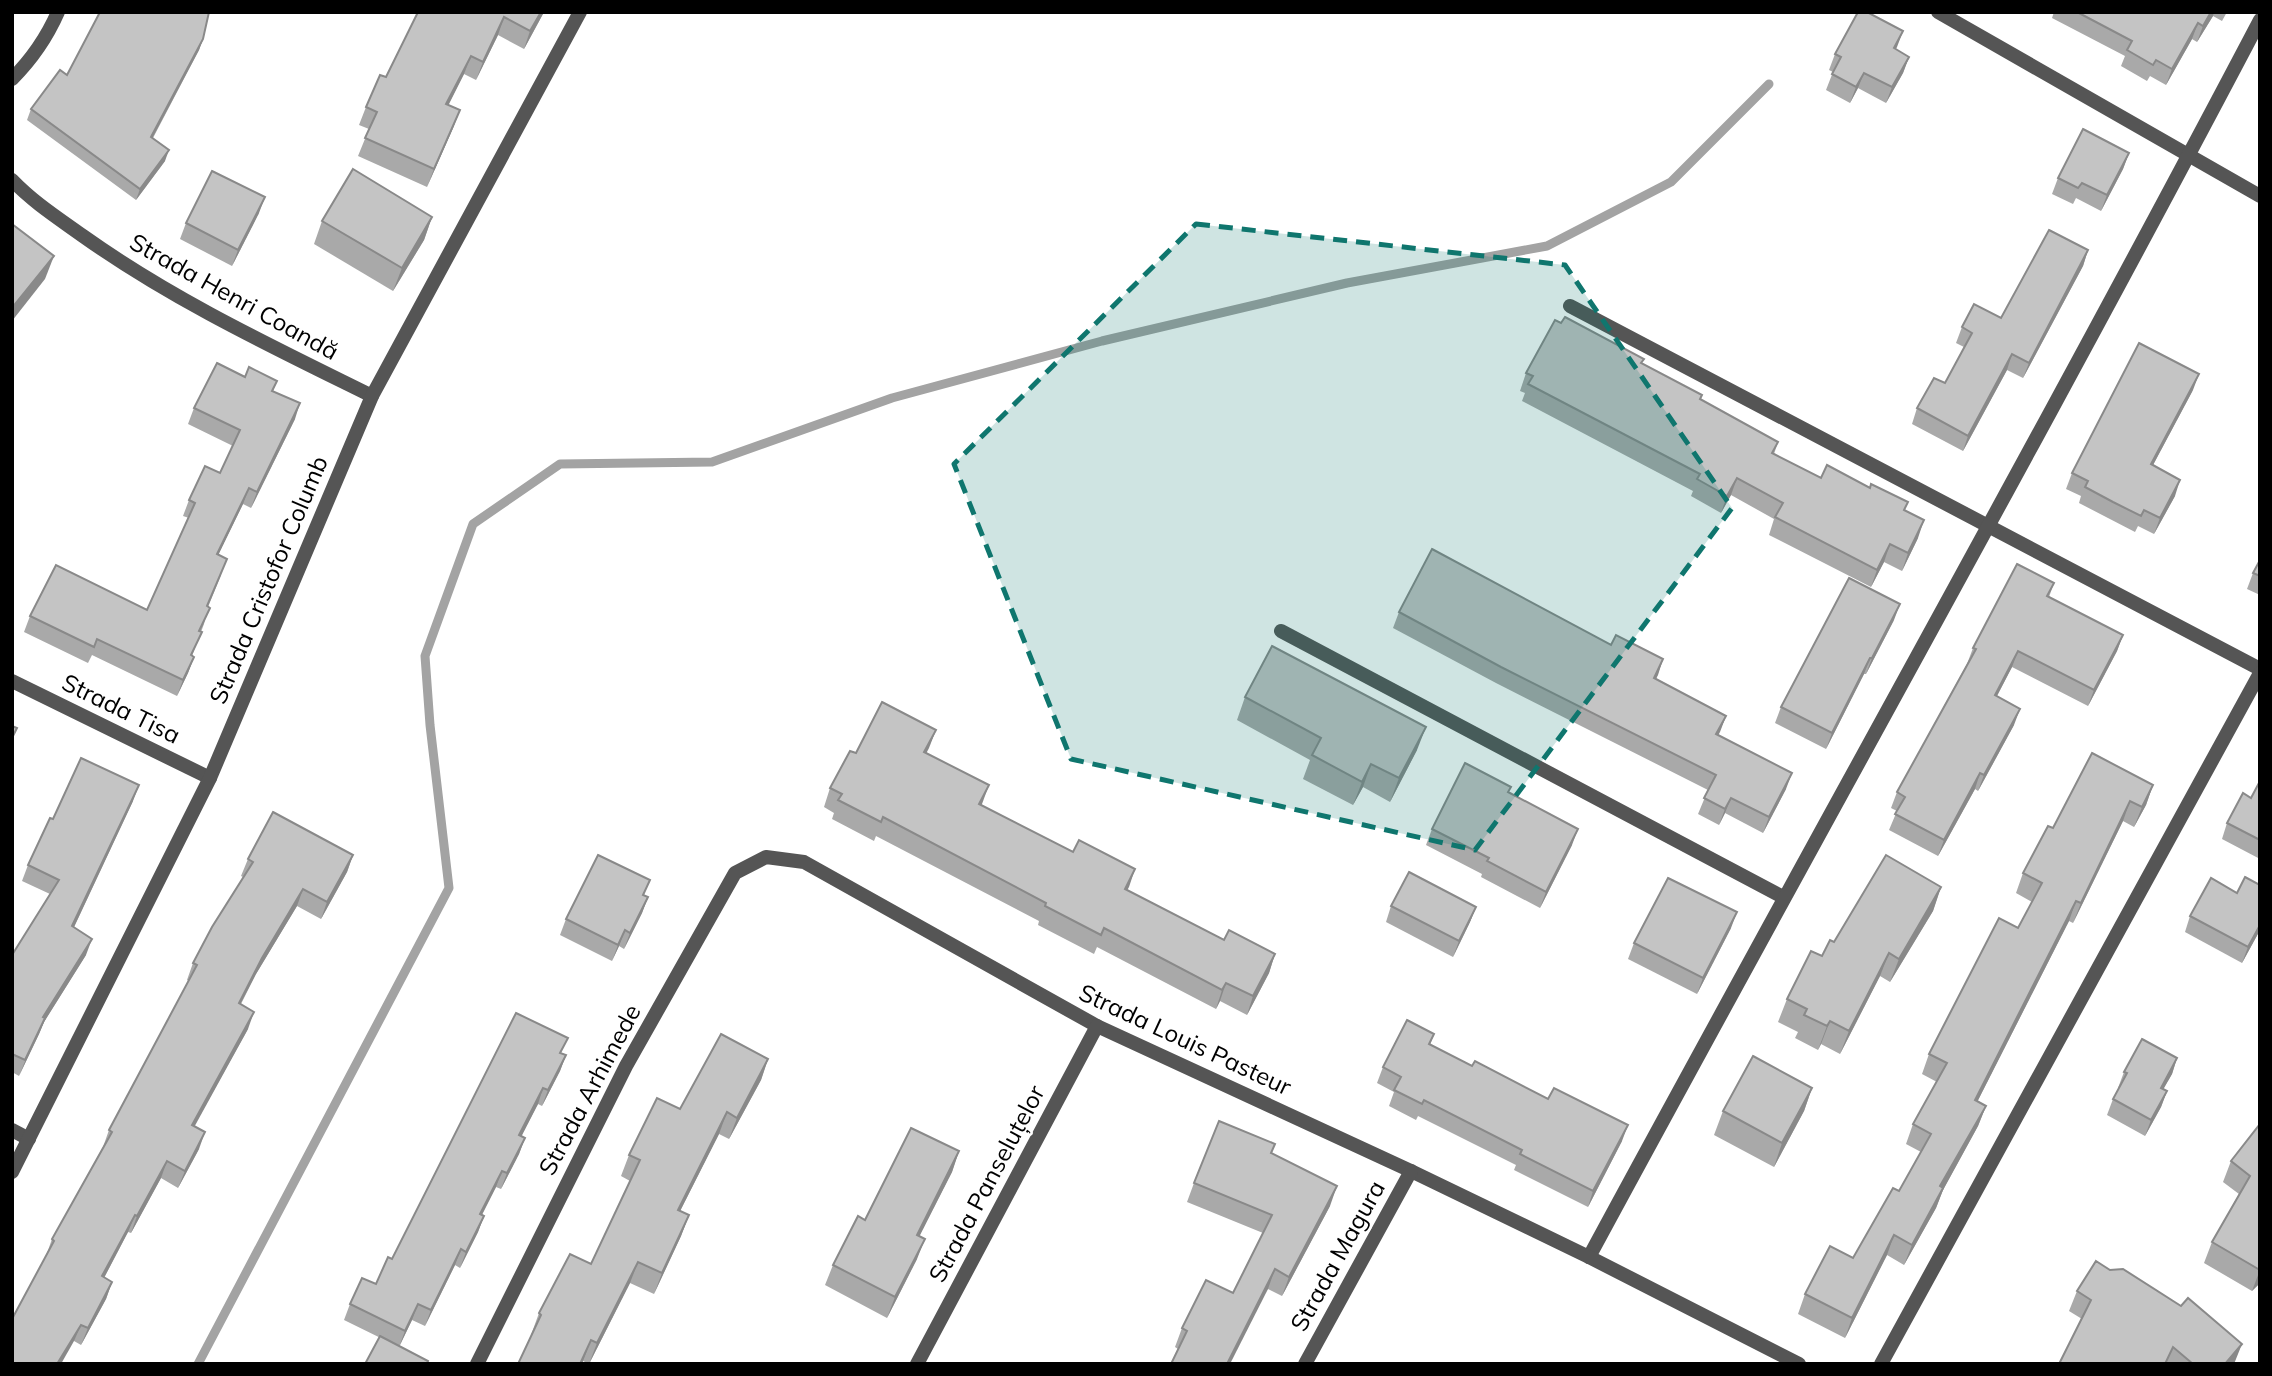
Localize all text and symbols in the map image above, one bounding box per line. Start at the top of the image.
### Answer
street label: Strada Henri Coandă [125,226,344,366]
street label: Strada Cristofor Columb [202,451,334,708]
street label: Strada Tisa [57,667,185,750]
street label: Strada Louis Pasteur [1074,977,1297,1102]
street label: Strada Arhimede [531,999,647,1180]
street label: Strada Panseluțelor [921,1080,1052,1288]
street label: Strada Magura [1283,1175,1391,1336]

